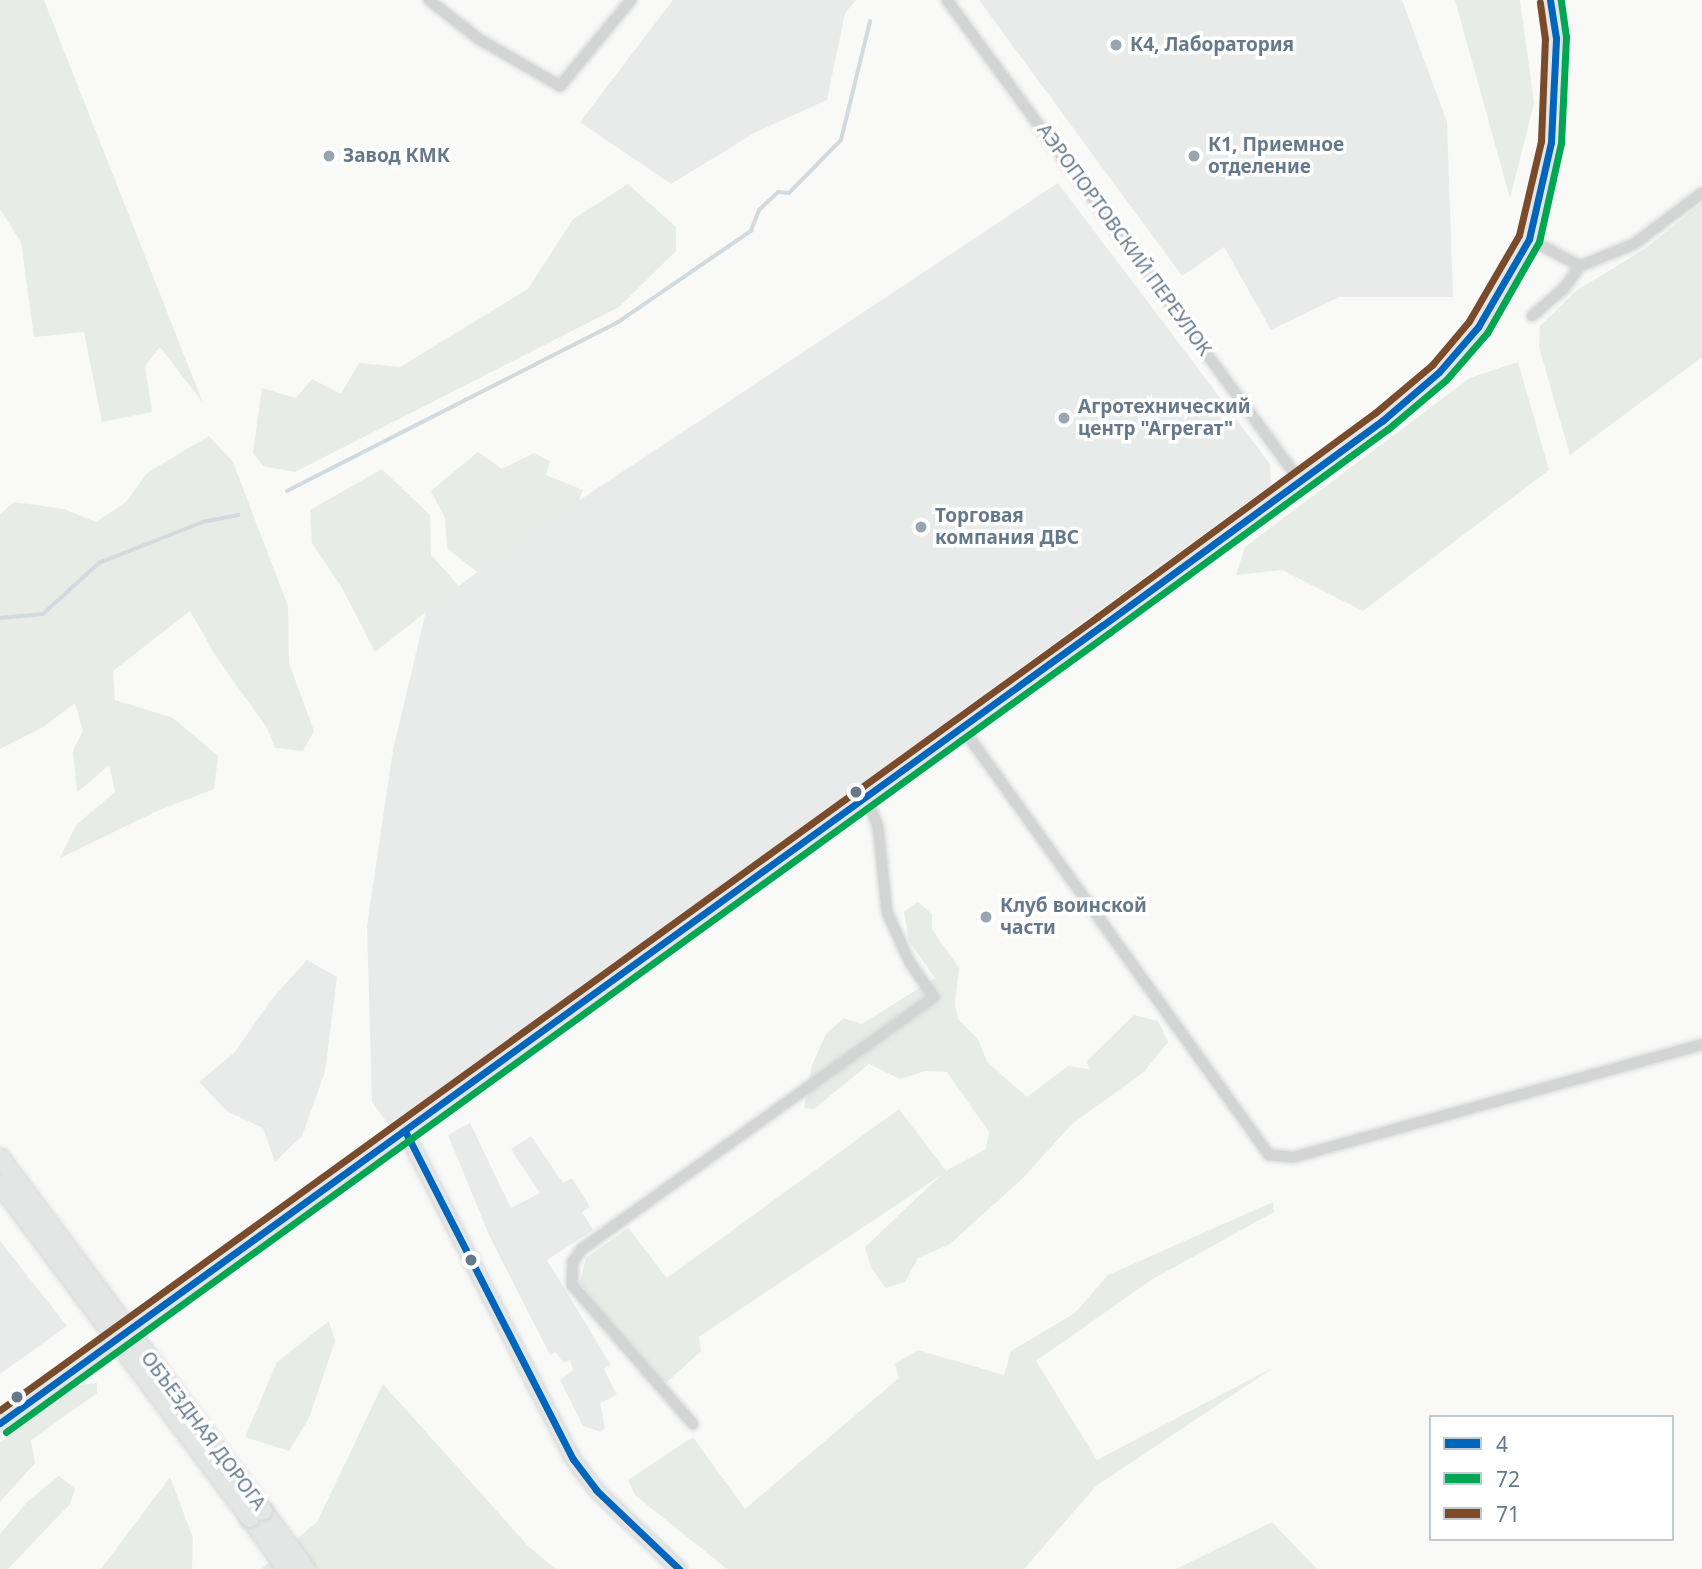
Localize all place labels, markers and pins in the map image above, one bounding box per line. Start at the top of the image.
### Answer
place label: К4, Лаборатория [1130,34,1294,56]
marker: К4, Лаборатория [1108,37,1124,53]
place label: К1, Приемное отделение [1208,134,1344,178]
place label: Завод КМК [343,145,450,167]
marker: Завод КМК [321,148,337,164]
marker: К1, Приемное отделение [1186,148,1202,164]
place label: Агротехнический центр "Агрегат" [1078,396,1251,440]
marker: Агротехнический центр "Агрегат" [1056,410,1072,426]
place label: Торговая компания ДВС [935,505,1079,549]
marker: Торговая компания ДВС [913,519,929,535]
unlabelled marker [849,785,863,799]
place label: Клуб воинской части [1000,895,1147,939]
marker: Клуб воинской части [978,909,994,925]
unlabelled marker [464,1253,478,1267]
unlabelled marker [10,1390,24,1404]

